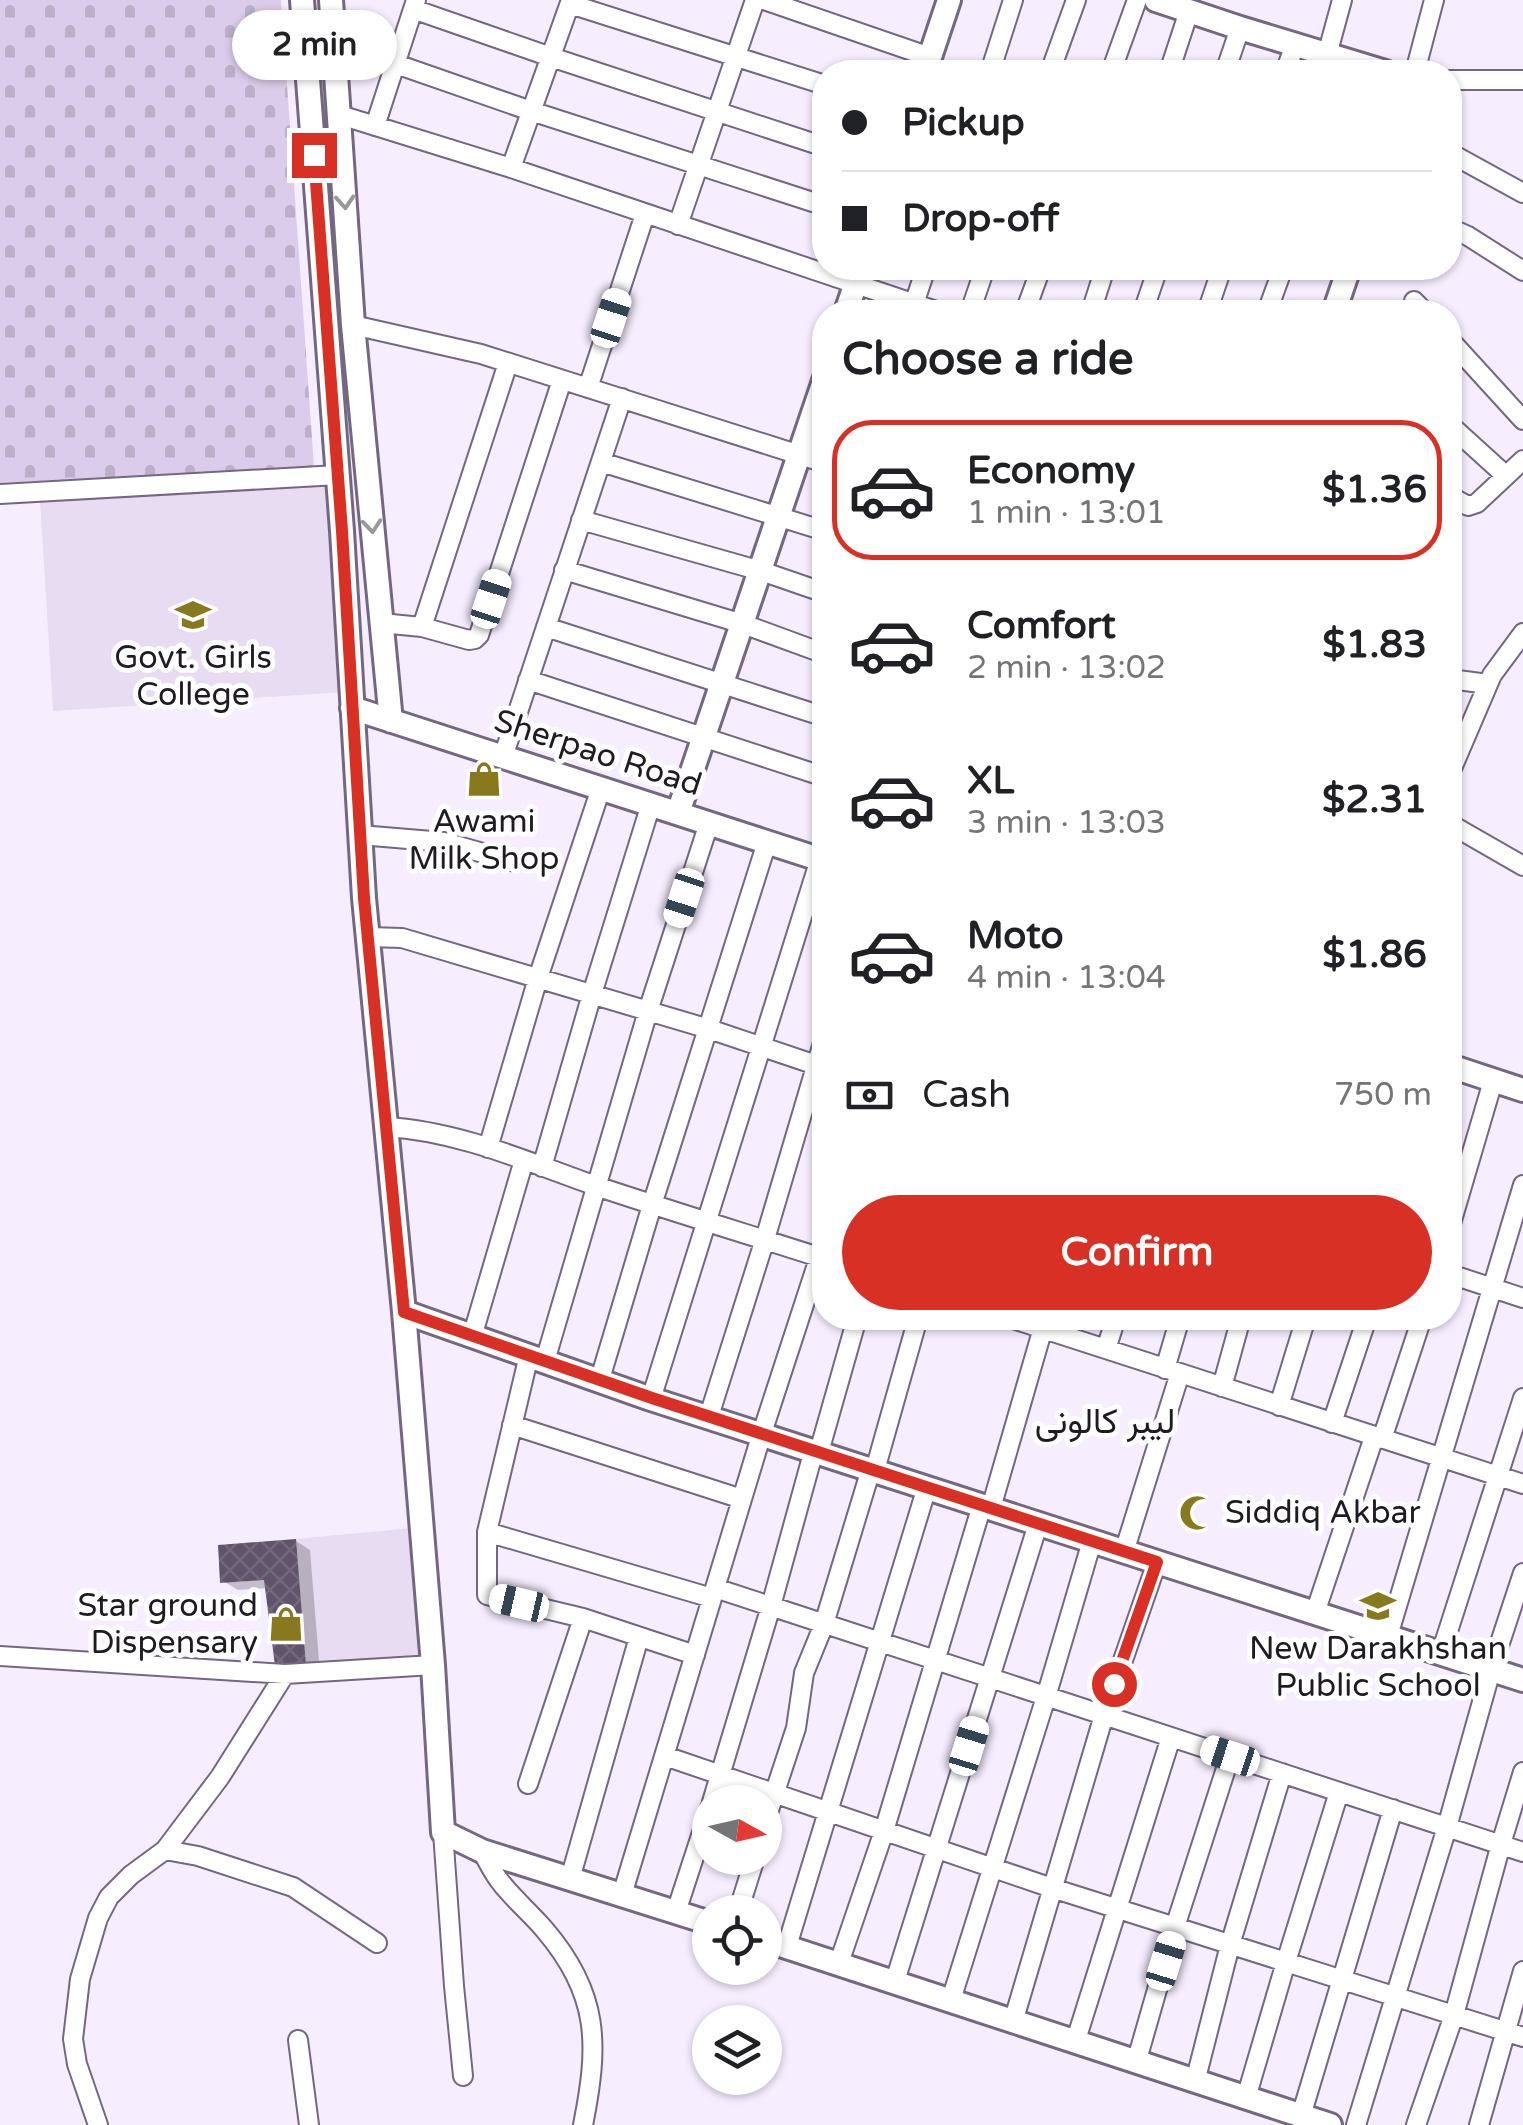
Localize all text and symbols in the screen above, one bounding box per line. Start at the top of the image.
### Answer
callout: 2 min [232,10,396,80]
text: 2 min [272,26,357,64]
text: Pickup [902,100,1025,146]
route end [292,133,337,178]
one-way arrow [334,194,355,210]
text: Drop-off [902,196,1059,242]
car [587,285,635,351]
text: Choose a ride [842,333,1133,387]
icon: car [847,445,937,535]
text: Economy [967,448,1135,494]
text: $1.36 [1322,467,1427,513]
text: 1 min · 13:01 [967,494,1166,532]
one-way arrow [361,518,382,534]
car [467,566,515,632]
school or university icon: Govt. Girls College [174,596,212,634]
icon: car [847,600,937,690]
text: Comfort [967,603,1116,649]
text: $1.83 [1322,622,1427,668]
place label: Govt. Girls College [114,639,272,714]
text: 2 min · 13:02 [967,649,1166,687]
street label: Sherpao Road [490,702,706,804]
icon: car [847,755,937,845]
text: XL [967,758,1014,804]
shop icon: Awami Milk Shop [465,760,503,798]
text: $2.31 [1322,777,1427,823]
place label: Awami Milk Shop [409,803,559,878]
text: 3 min · 13:03 [967,804,1166,842]
car [660,865,708,931]
icon: car [847,910,937,1000]
text: Moto [967,913,1063,959]
text: $1.86 [1322,932,1427,978]
text: 4 min · 13:04 [967,959,1166,997]
icon: cash [842,1068,897,1123]
text: Cash [922,1072,1011,1118]
text: 750 m [1334,1076,1432,1114]
button: Confirm [842,1195,1432,1310]
district label: لیبر کالونی [1035,1401,1175,1443]
mosque icon: Siddiq Akbar [1178,1494,1216,1532]
place label: Siddiq Akbar [1225,1494,1422,1532]
car [486,1582,552,1624]
place label: Star ground Dispensary [78,1587,258,1662]
school or university icon: New Darakhshan Public School [1359,1587,1397,1625]
shop icon: Star ground Dispensary [267,1605,305,1643]
place label: New Darakhshan Public School [1249,1630,1507,1705]
route start [1092,1662,1137,1707]
car [946,1713,992,1779]
car [1197,1732,1263,1780]
north arrow [692,1785,782,1875]
map controls [692,1785,782,2095]
button: locate [692,1895,782,1985]
car [1143,1928,1189,1994]
button: layers [692,2005,782,2095]

